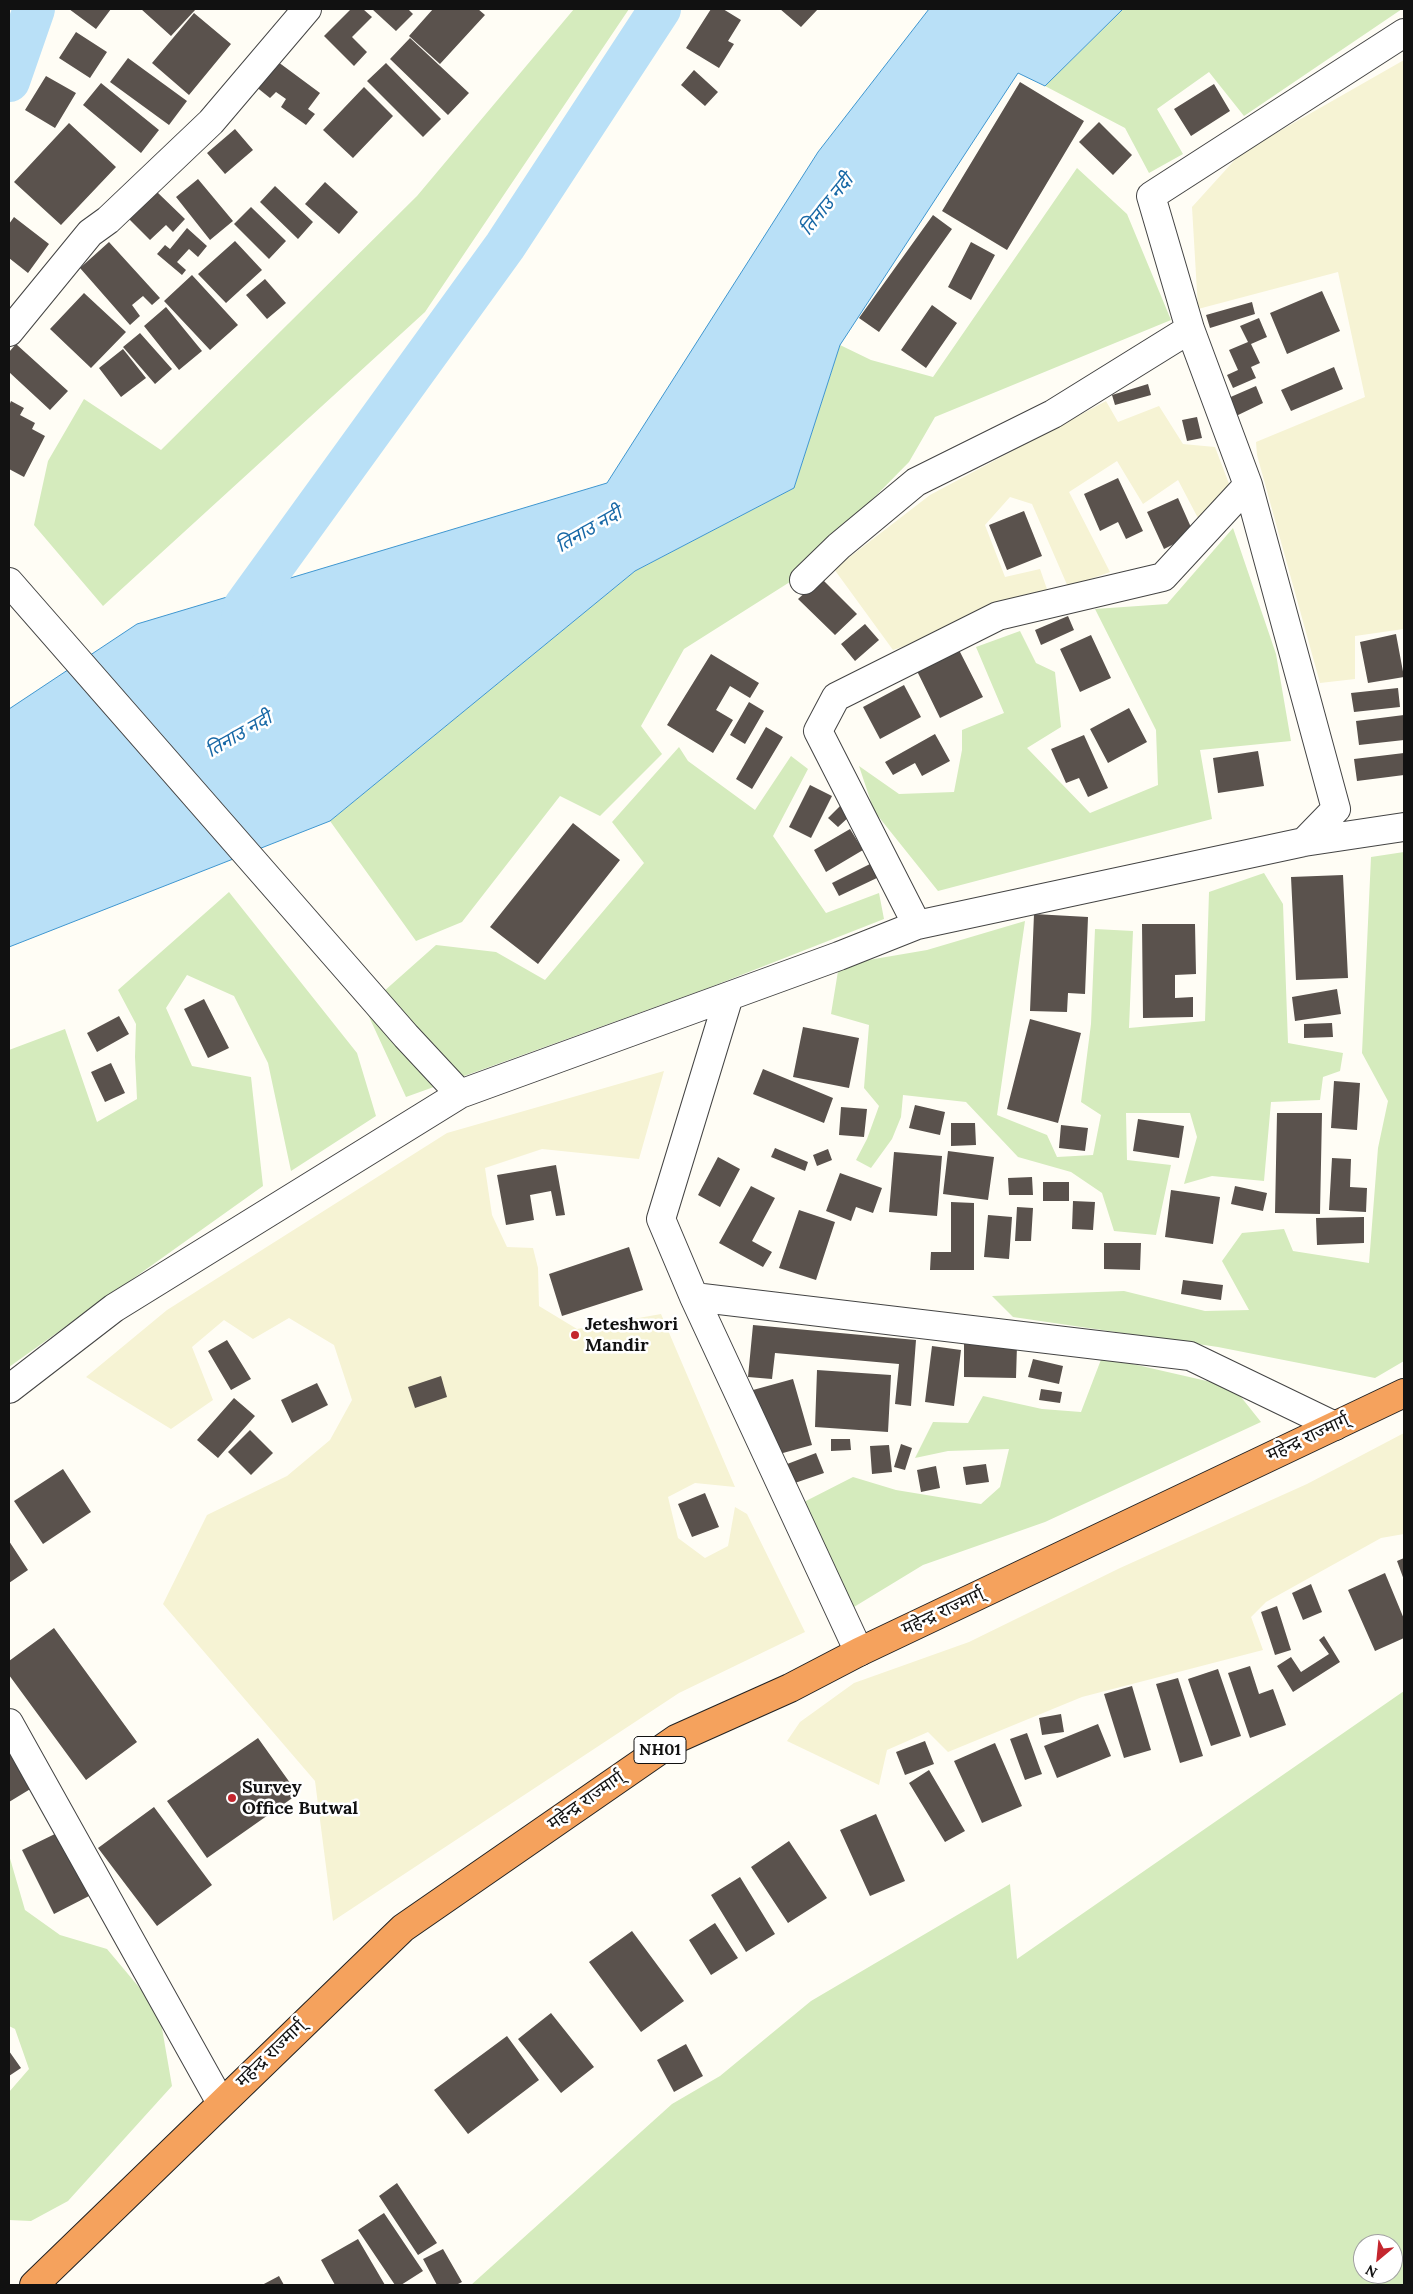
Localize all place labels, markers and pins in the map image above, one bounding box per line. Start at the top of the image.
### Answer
place label: Jeteshwori Mandir [585,1314,678,1356]
marker: Jeteshwori Mandir [569,1329,581,1341]
place label: Survey Office Butwal [242,1777,358,1820]
marker: Survey Office Butwal [226,1792,238,1804]

